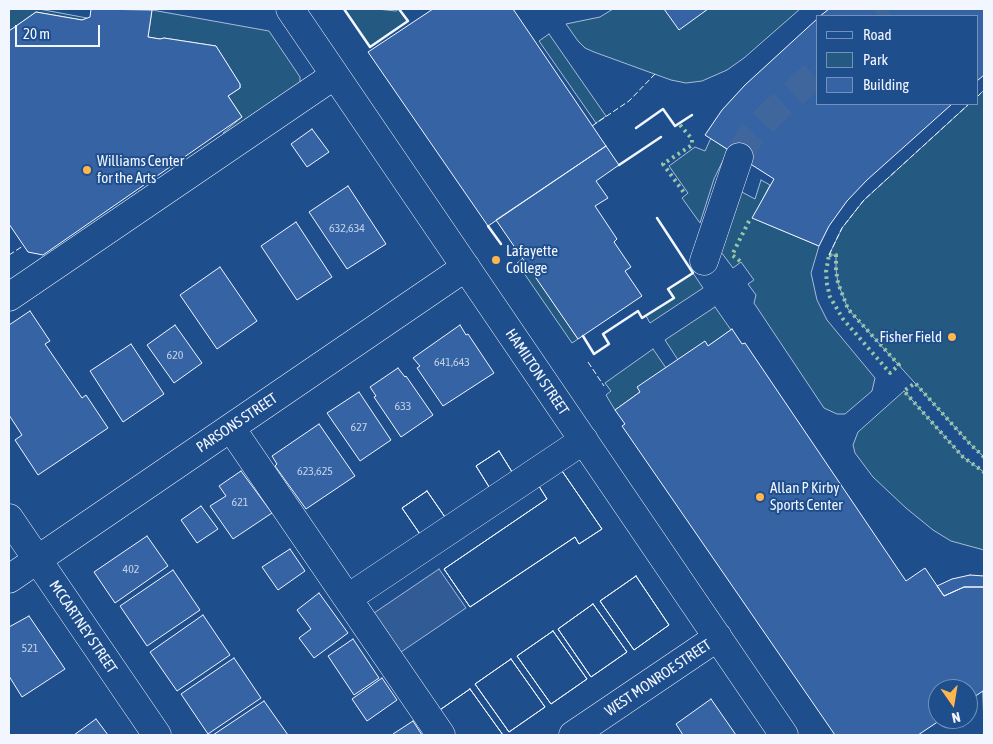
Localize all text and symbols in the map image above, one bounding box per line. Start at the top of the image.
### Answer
scale bar [18,15,102,47]
legend [816,15,978,105]
text: 20 m [23,25,50,42]
text: Road [863,26,892,43]
text: Park [863,51,888,68]
text: Building [863,76,909,93]
place label: Williams Center for the Arts [97,152,184,187]
marker: Williams Center for the Arts [81,164,93,176]
house number: 632,634 [329,221,365,235]
place label: Lafayette College [506,242,558,277]
marker: Lafayette College [490,254,502,266]
street label: HAMILTON STREET [502,325,572,419]
place label: Fisher Field [879,328,942,346]
marker: Fisher Field [946,331,958,343]
house number: 620 [167,348,183,362]
house number: 641,643 [434,355,470,369]
street label: PARSONS STREET [193,389,281,457]
house number: 633 [395,399,411,413]
house number: 627 [351,420,367,434]
house number: 623,625 [297,464,333,478]
place label: Allan P Kirby Sports Center [770,479,843,514]
marker: Allan P Kirby Sports Center [754,491,766,503]
house number: 621 [232,495,248,509]
house number: 402 [123,562,139,576]
street label: MCCARTNEY STREET [45,577,121,677]
street label: WEST MONROE STREET [601,636,715,720]
house number: 521 [22,641,38,655]
north arrow [928,679,978,729]
text: N [950,709,962,726]

